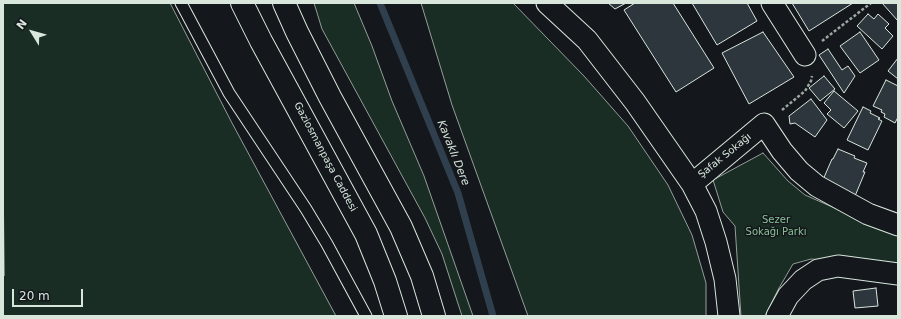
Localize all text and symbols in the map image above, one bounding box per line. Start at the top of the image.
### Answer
north arrow [12,12,52,52]
text: N [14,17,30,32]
street label: Gaziosmanpaşa Caddesi [291,100,359,214]
water label: Kavaklı Dere [434,118,472,188]
street label: Şafak Sokağı [696,131,754,181]
park label: Sezer Sokağı Parkı [746,214,806,238]
scale bar [14,281,85,307]
text: 20 m [19,289,50,303]

